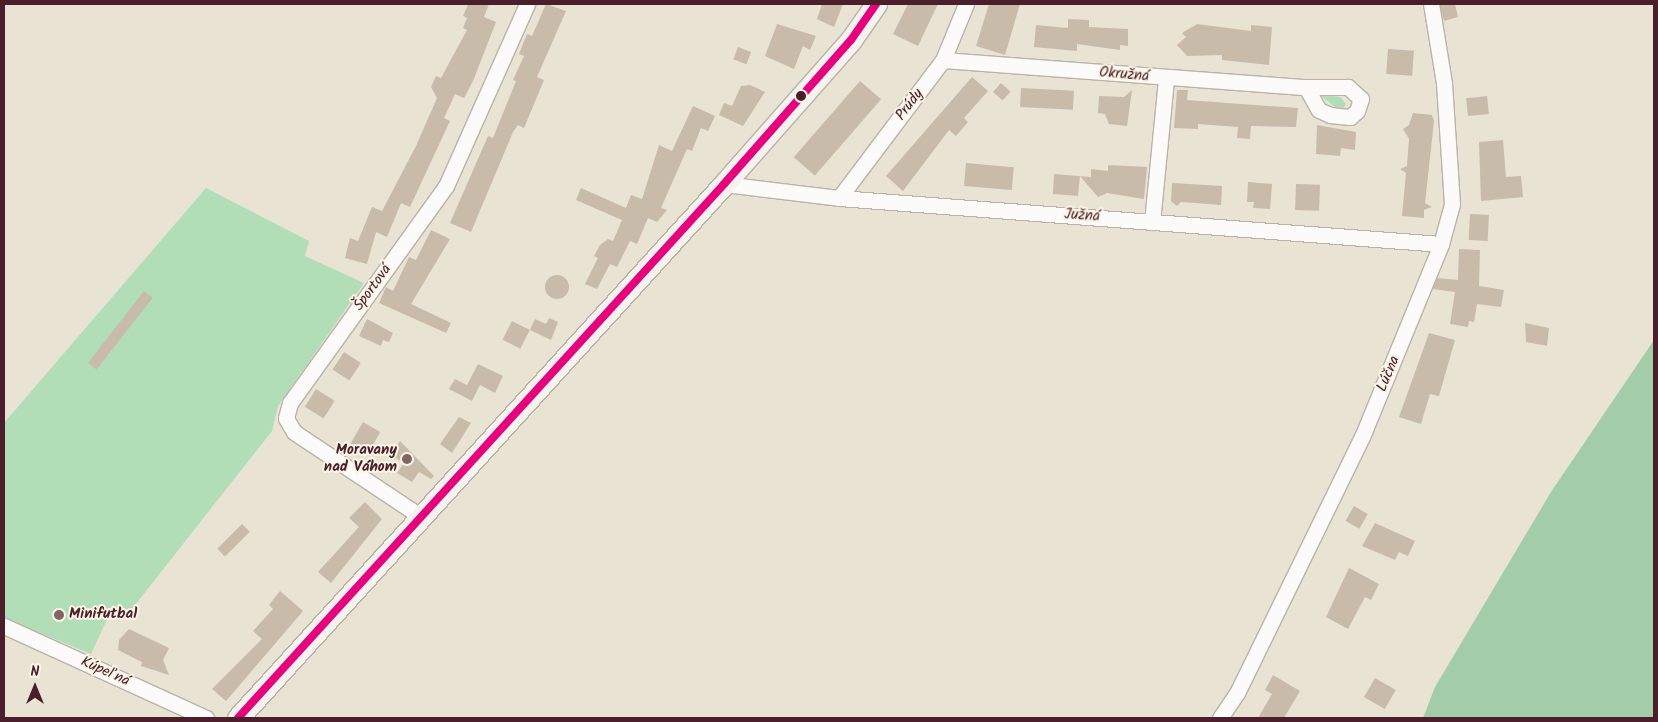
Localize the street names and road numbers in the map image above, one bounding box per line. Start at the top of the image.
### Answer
street label: Okružná [1098,64,1150,86]
street label: Prúdy [892,86,928,124]
street label: Južná [1064,206,1100,226]
street label: Športová [350,261,396,315]
street label: Lúčna [1373,353,1405,395]
street label: Kúpeľná [78,653,132,691]

